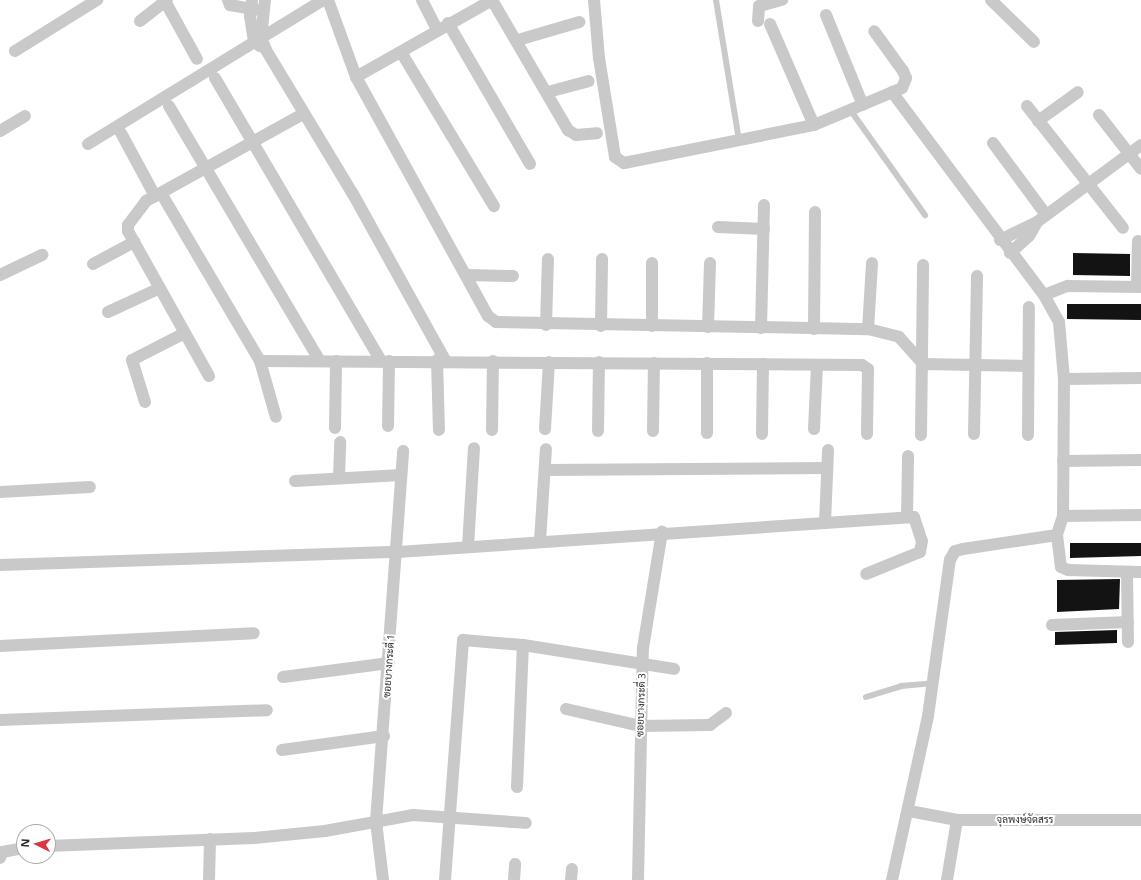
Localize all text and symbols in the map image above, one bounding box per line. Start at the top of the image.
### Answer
street label: ซอยบางกระดี่ 1 [381,634,397,698]
street label: ซอยบางกระดี่ 3 [634,673,648,737]
street label: จุลพงษ์จัดสรร [997,814,1053,826]
north arrow [16,824,56,864]
text: N [17,838,32,848]

